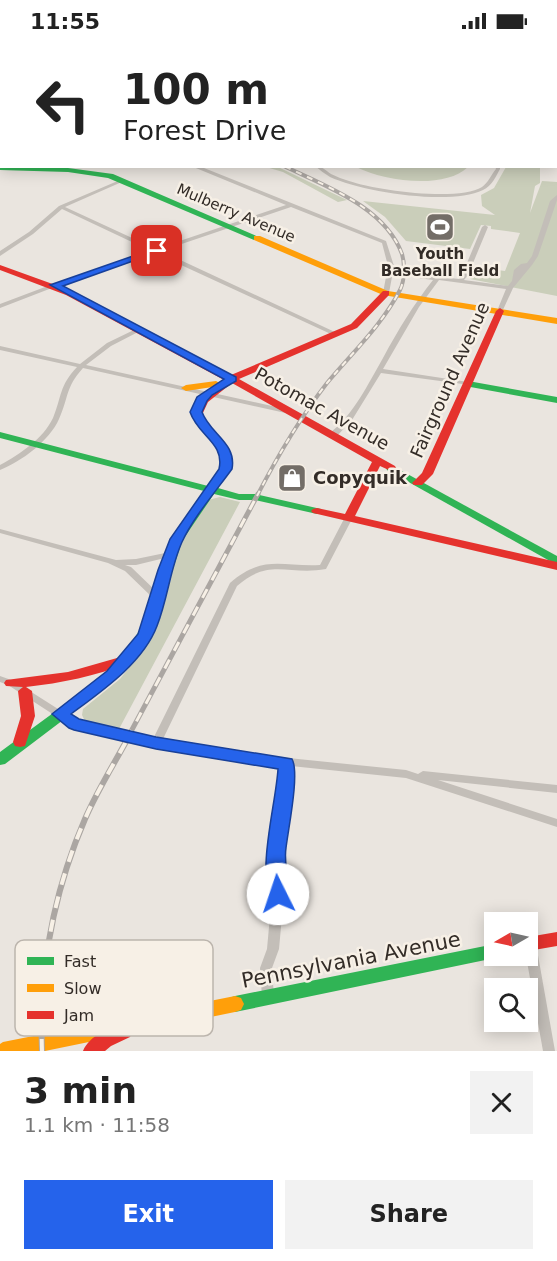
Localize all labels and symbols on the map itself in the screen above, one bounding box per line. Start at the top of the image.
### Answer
street label: Mulberry Avenue [174,180,298,246]
sports icon: Youth Baseball Field [424,211,456,243]
pin [131,225,182,276]
place label: Youth Baseball Field [381,245,499,280]
street label: Fairground Avenue [406,299,493,461]
street label: Potomac Avenue [251,363,393,454]
shop icon: Copyquik [276,462,308,494]
place label: Copyquik [313,467,408,488]
position arrow [246,862,310,926]
north arrow [484,912,538,966]
street label: Pennsylvania Avenue [239,927,463,993]
legend [15,940,213,1036]
text: Fast [64,952,96,971]
text: Slow [64,979,101,998]
text: Jam [63,1006,94,1025]

